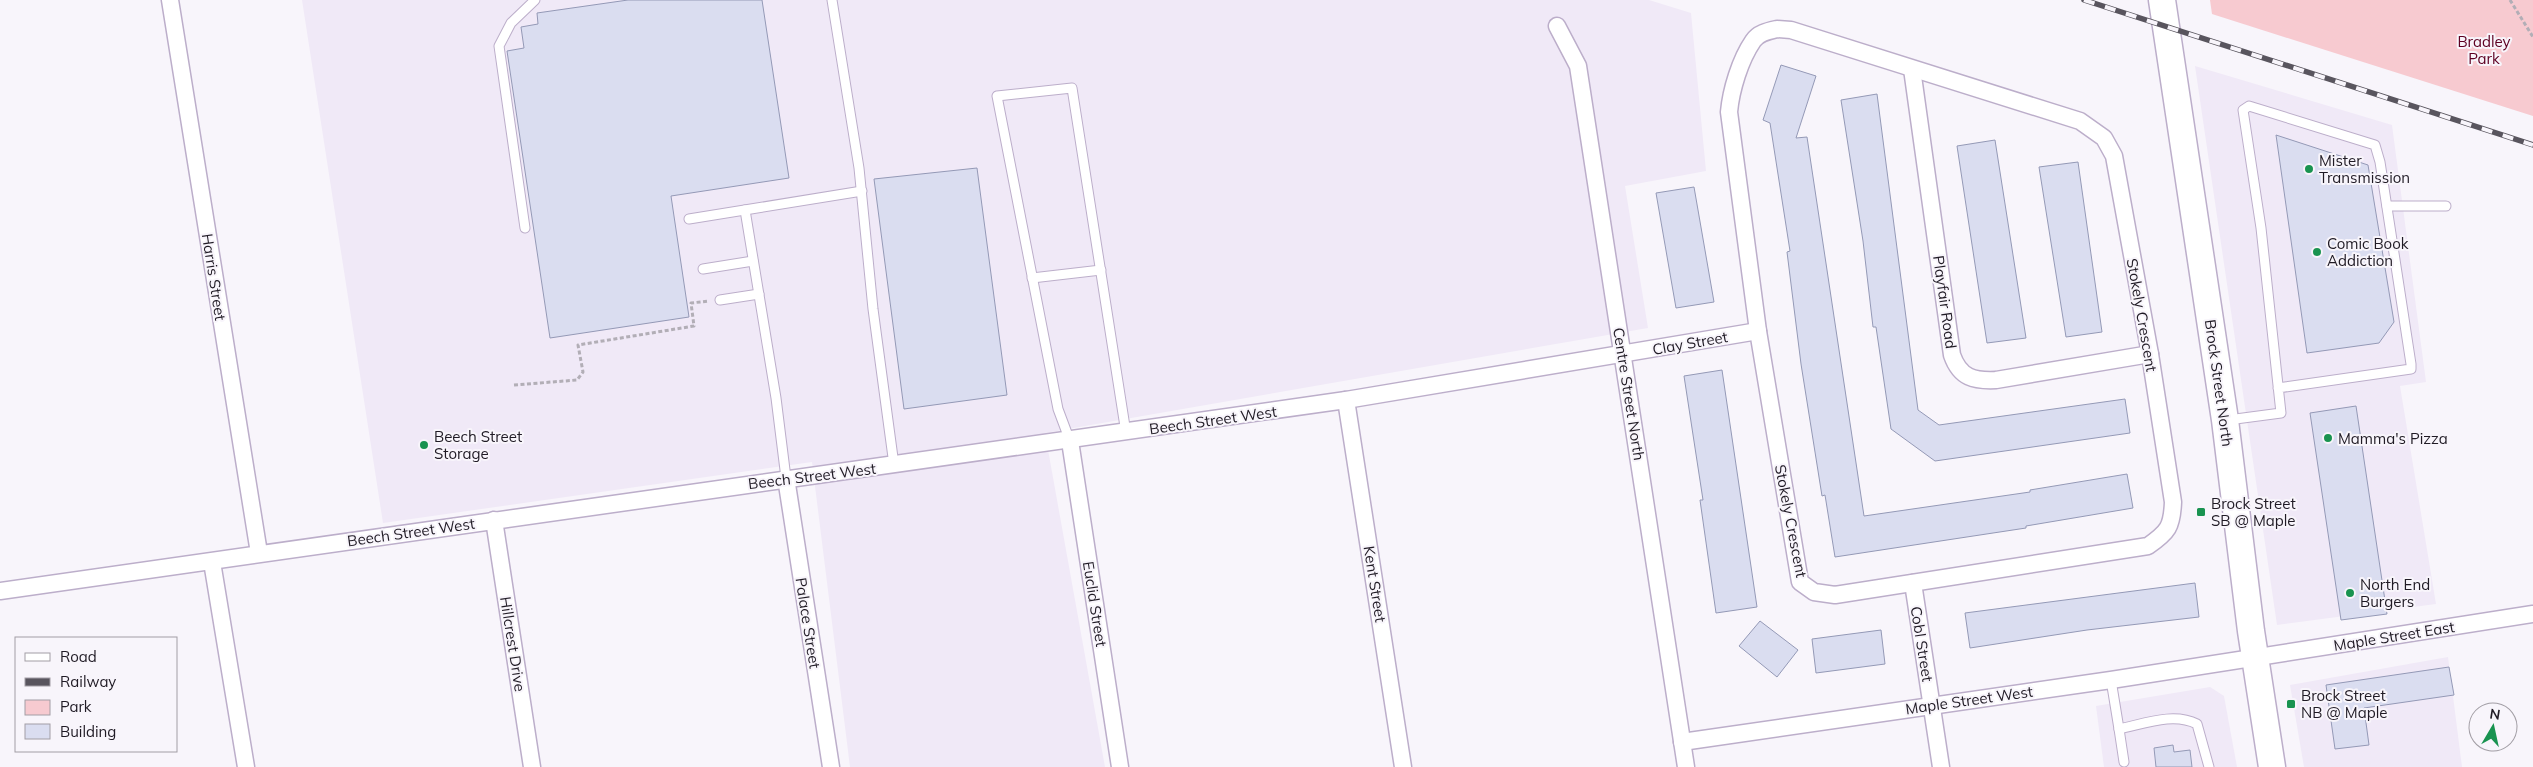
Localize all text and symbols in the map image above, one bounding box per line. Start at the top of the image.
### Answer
park label: Bradley Park [2457,32,2511,68]
place label: Mister Transmission [2319,151,2410,187]
marker: Mister Transmission [2303,163,2315,175]
street label: Harris Street [198,232,230,322]
place label: Comic Book Addiction [2327,234,2409,270]
marker: Comic Book Addiction [2311,246,2323,258]
street label: Playfair Road [1929,254,1961,350]
street label: Stokely Crescent [2123,257,2161,373]
street label: Brock Street North [2201,318,2237,448]
street label: Centre Street North [1609,326,1649,462]
street label: Clay Street [1651,327,1729,359]
street label: Beech Street West [1148,402,1278,438]
place label: Beech Street Storage [434,427,522,463]
place label: Mamma's Pizza [2338,429,2448,448]
marker: Mamma's Pizza [2322,432,2334,444]
marker: Beech Street Storage [418,439,430,451]
street label: Beech Street West [747,459,877,493]
street label: Stokely Crescent [1771,463,1811,579]
place label: Brock Street SB @ Maple [2211,494,2296,530]
marker: Brock Street SB @ Maple [2195,506,2207,518]
street label: Beech Street West [346,514,476,550]
street label: Kent Street [1360,545,1390,623]
street label: Euclid Street [1079,560,1111,648]
place label: North End Burgers [2360,575,2430,611]
street label: Palace Street [791,576,825,670]
marker: North End Burgers [2344,587,2356,599]
street label: Hillcrest Drive [496,595,530,693]
street label: Cobl Street [1907,605,1937,683]
street label: Maple Street East [2332,617,2456,655]
legend [15,637,178,752]
text: Road [60,647,97,666]
text: Railway [60,672,116,691]
street label: Maple Street West [1904,682,2034,718]
place label: Brock Street NB @ Maple [2301,686,2387,722]
text: Park [60,697,92,716]
marker: Brock Street NB @ Maple [2285,698,2297,710]
north arrow [2468,702,2518,752]
text: N [2488,704,2502,724]
text: Building [60,722,116,741]

